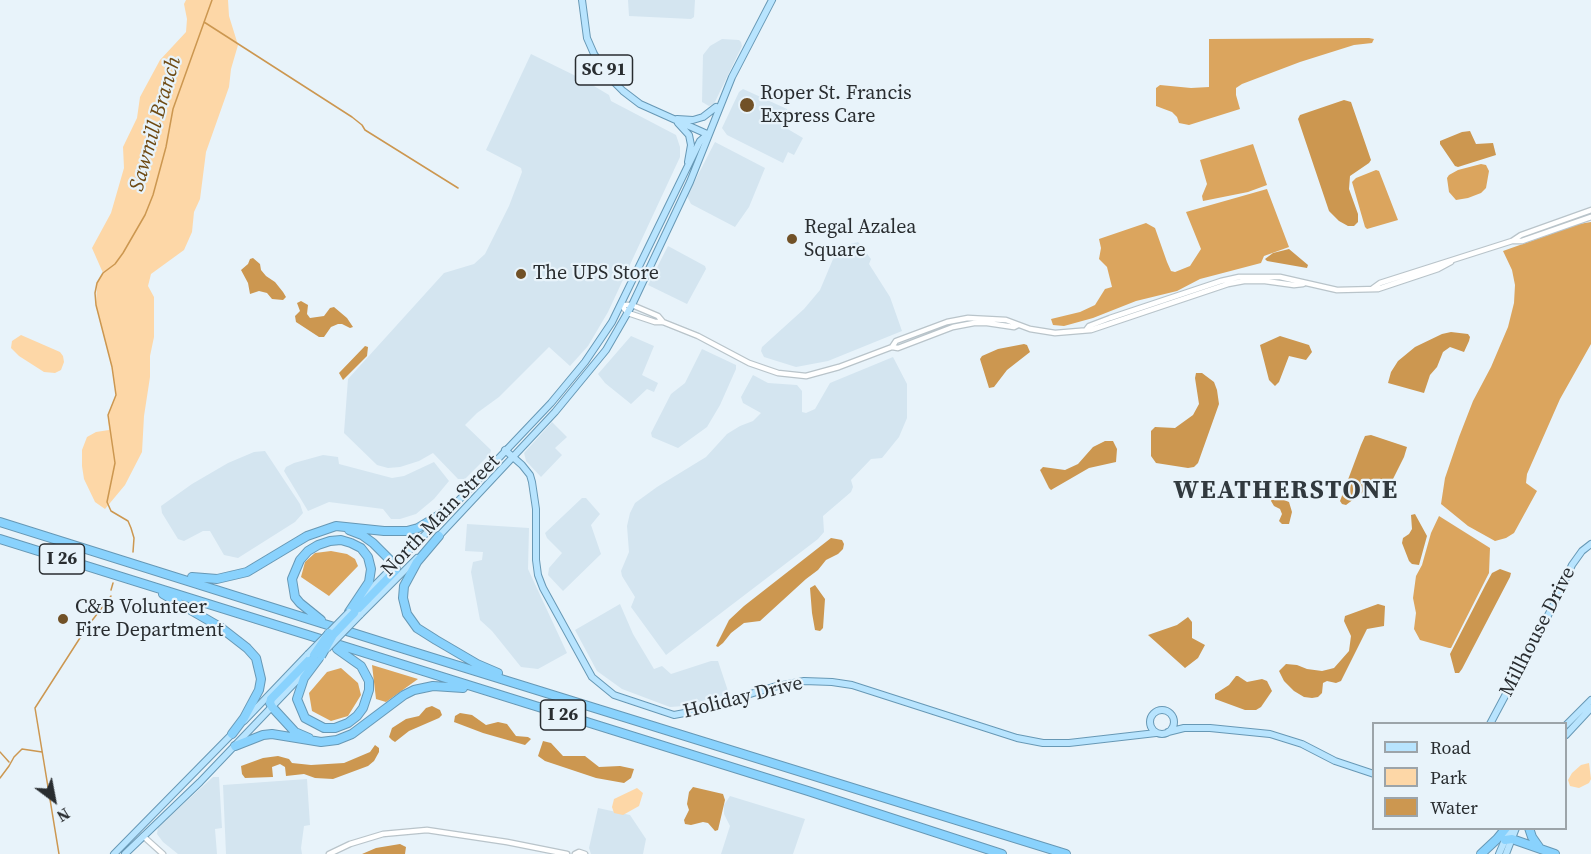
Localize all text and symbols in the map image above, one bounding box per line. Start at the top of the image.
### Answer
water label: Sawmill Branch [125,54,187,194]
road number: SC 91 [576,55,632,85]
place label: Roper St. Francis Express Care [760,82,912,129]
marker: Roper St. Francis Express Care [738,96,756,114]
place label: Regal Azalea Square [804,216,916,263]
marker: Regal Azalea Square [785,232,799,246]
place label: The UPS Store [533,262,659,286]
marker: The UPS Store [514,267,528,281]
street label: North Main Street [377,450,505,582]
district label: WEATHERSTONE [1173,475,1399,507]
road number: I 26 [40,544,84,574]
street label: Millhouse Drive [1495,563,1581,701]
place label: C&B Volunteer Fire Department [75,596,223,643]
marker: C&B Volunteer Fire Department [56,612,70,626]
street label: Holiday Drive [681,672,805,724]
road number: I 26 [540,700,586,730]
legend [1372,722,1567,830]
text: Road [1430,735,1471,760]
text: Park [1430,765,1467,790]
north arrow [24,770,84,830]
text: Water [1430,795,1478,820]
text: N [53,803,74,828]

